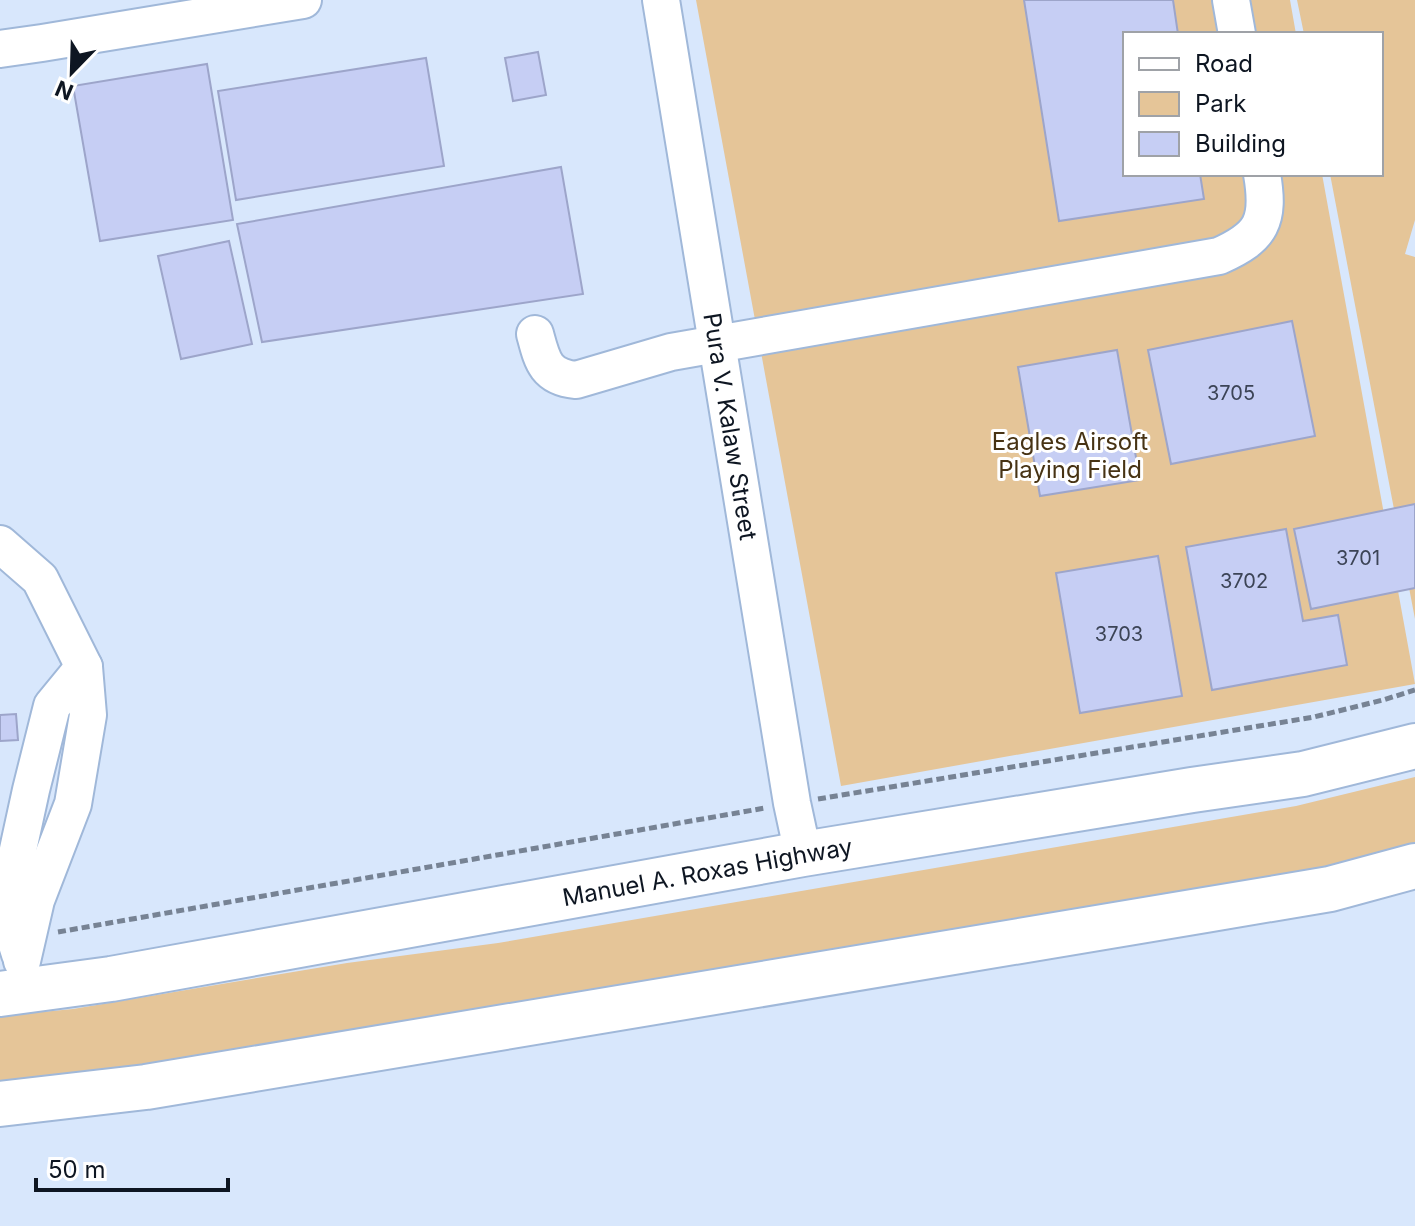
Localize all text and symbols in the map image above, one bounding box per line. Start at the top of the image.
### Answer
north arrow [32,32,112,112]
legend [1123,32,1383,176]
text: Road [1195,49,1253,78]
text: N [51,75,77,106]
text: Park [1195,89,1246,118]
text: Building [1195,129,1286,158]
street label: Pura V. Kalaw Street [698,311,763,542]
house number: 3705 [1207,381,1255,405]
park label: Eagles Airsoft Playing Field [992,427,1148,484]
house number: 3701 [1336,546,1380,570]
house number: 3702 [1220,569,1268,593]
house number: 3703 [1095,622,1143,646]
street label: Manuel A. Roxas Highway [560,832,855,912]
scale bar [36,1142,228,1192]
text: 50 m [48,1155,106,1184]

